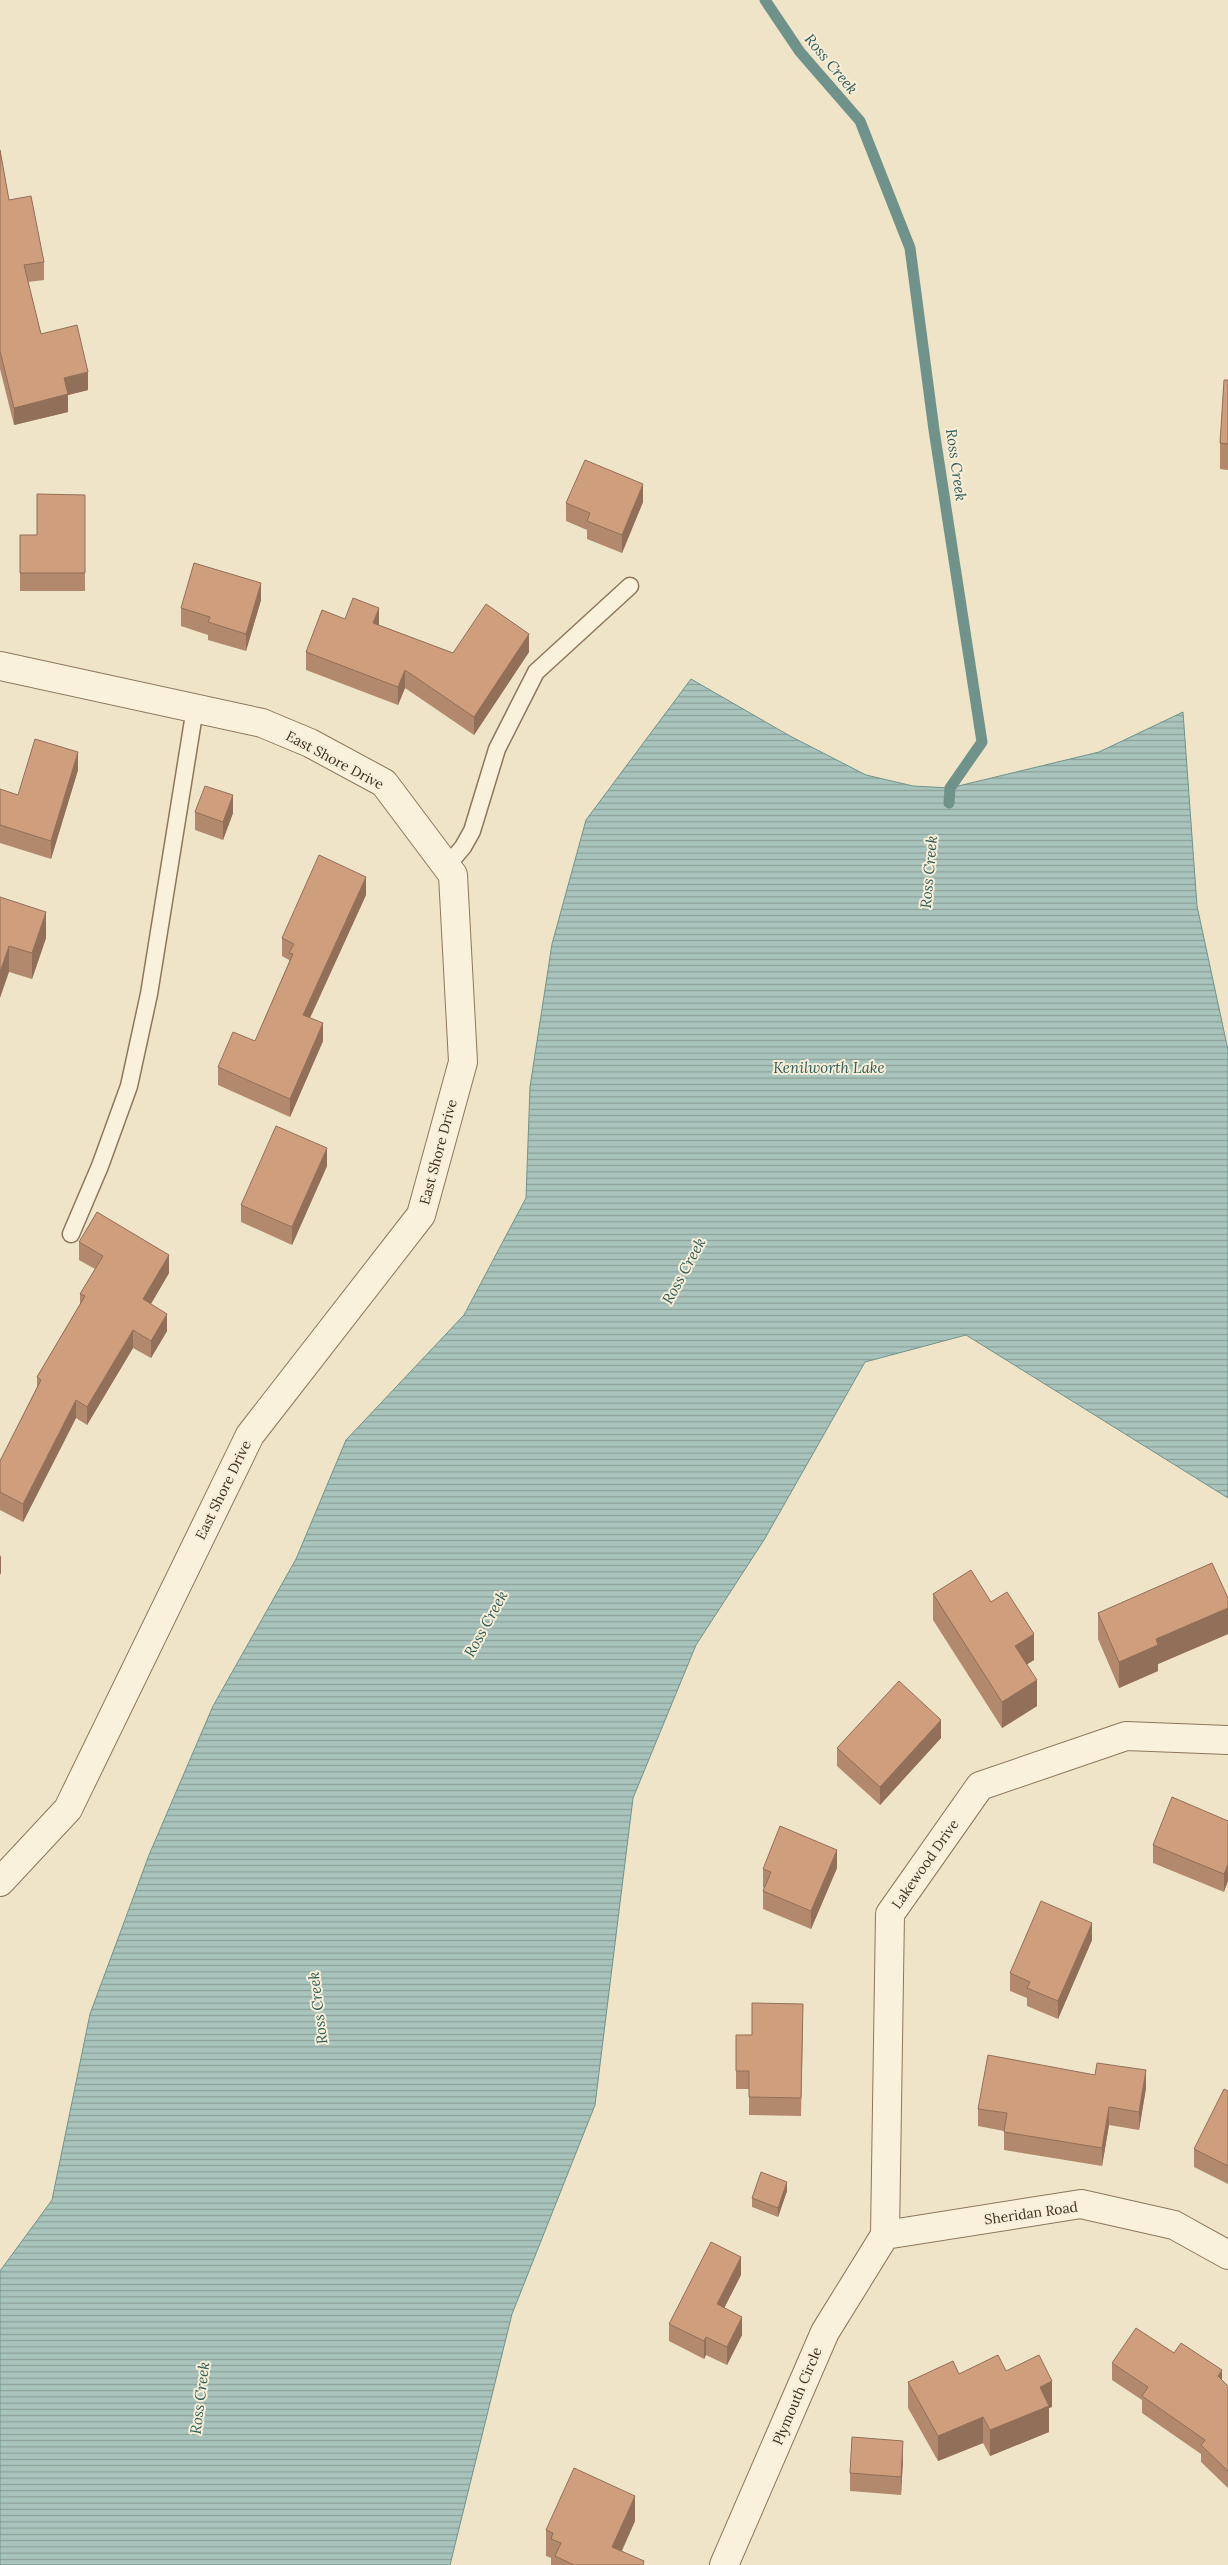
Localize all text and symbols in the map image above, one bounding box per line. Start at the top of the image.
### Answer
water label: Ross Creek [801,30,862,98]
water label: Ross Creek [942,427,971,503]
street label: East Shore Drive [283,727,387,794]
water label: Ross Creek [916,835,941,909]
water label: Kenilworth Lake [773,1058,885,1077]
street label: East Shore Drive [415,1097,461,1207]
water label: Ross Creek [658,1234,710,1307]
street label: East Shore Drive [191,1437,255,1543]
water label: Ross Creek [460,1587,512,1660]
street label: Lakewood Drive [887,1815,963,1912]
water label: Ross Creek [304,1971,331,2045]
street label: Sheridan Road [983,2198,1079,2228]
street label: Plymouth Circle [768,2344,826,2448]
water label: Ross Creek [186,2360,213,2435]

